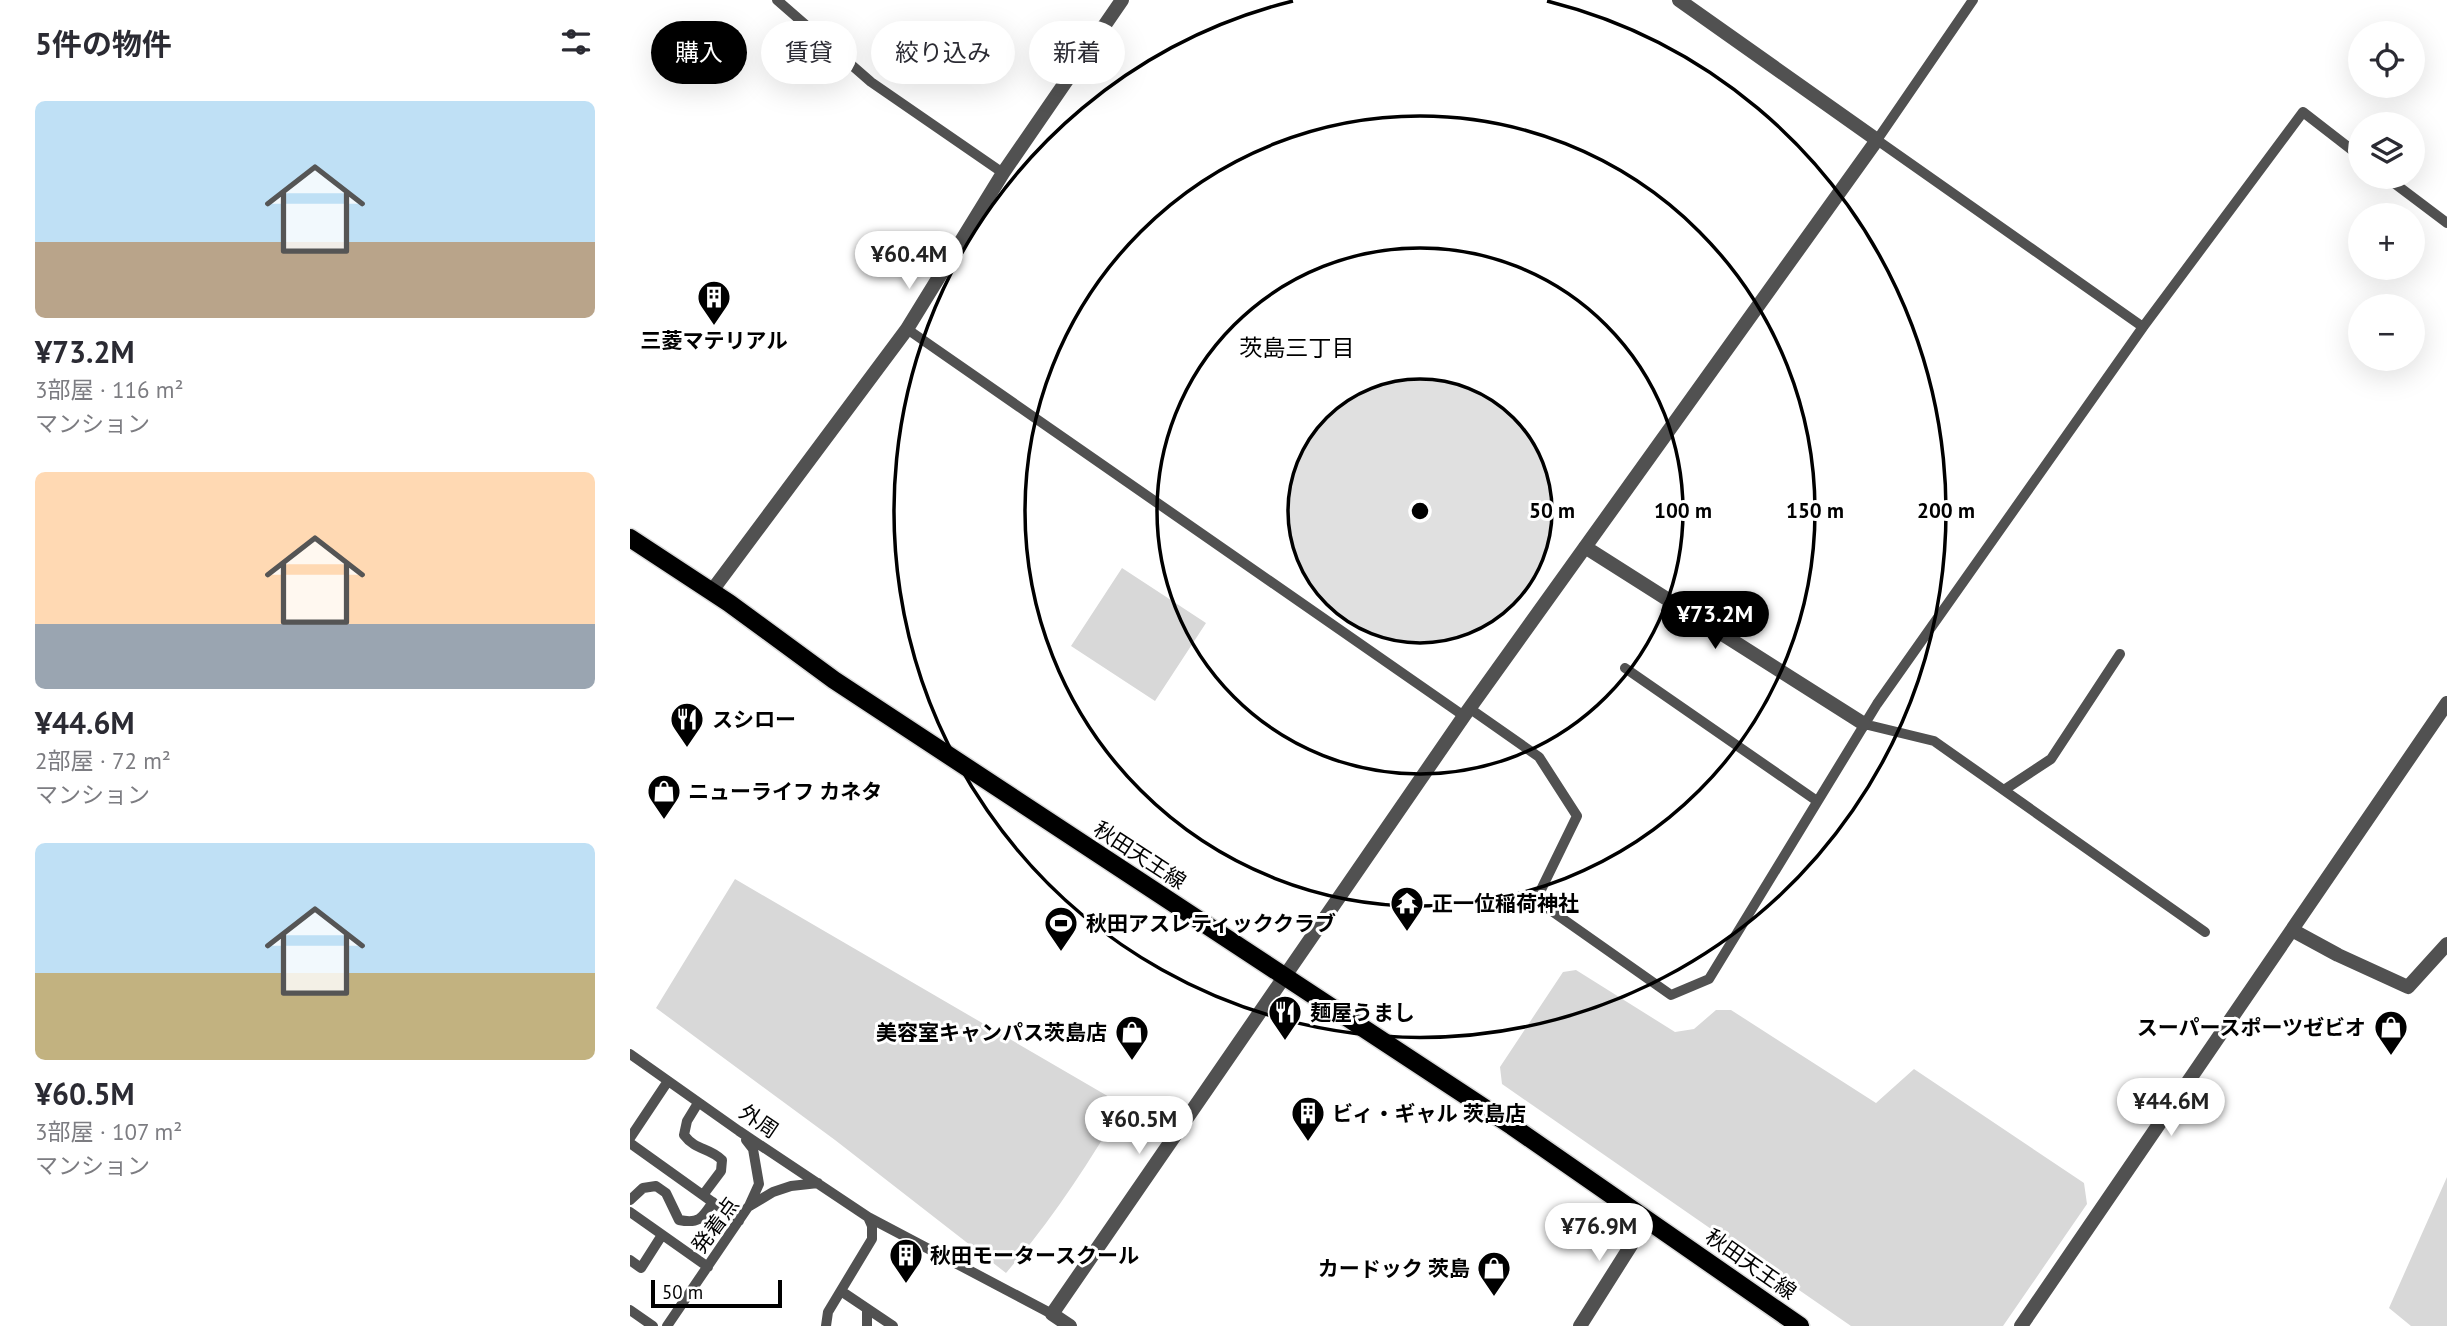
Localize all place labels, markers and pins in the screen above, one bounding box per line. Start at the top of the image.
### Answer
pin: ¥60.4M [852,232,966,291]
building icon: 三菱マテリアル [695,278,733,327]
place label: 三菱マテリアル [641,327,787,354]
centre of rings [1408,499,1432,523]
pin: ¥73.2M [1658,592,1772,651]
restaurant icon: スシロー [668,700,706,749]
place label: スシロー [712,706,796,733]
shop icon: ニューライフ カネタ [645,772,683,821]
place label: ニューライフ カネタ [688,778,882,805]
temple icon: 正一位稲荷神社 [1388,884,1426,933]
place label: 正一位稲荷神社 [1432,890,1579,917]
sports icon: 秋田アスレティッククラブ [1042,904,1080,953]
place label: 秋田アスレティッククラブ [1086,910,1336,937]
restaurant icon: 麺屋うまし [1266,993,1304,1042]
place label: 麺屋うまし [1310,999,1415,1026]
shop icon: スーパースポーツゼビオ [2372,1008,2410,1057]
shop icon: 美容室キャンパス茨島店 [1113,1013,1151,1062]
place label: スーパースポーツゼビオ [2137,1014,2366,1041]
place label: 美容室キャンパス茨島店 [876,1019,1107,1046]
pin: ¥44.6M [2114,1078,2228,1138]
building icon: ビィ・ギャル 茨島店 [1289,1094,1327,1143]
pin: ¥60.5M [1082,1096,1196,1156]
place label: ビィ・ギャル 茨島店 [1332,1100,1526,1127]
pin: ¥76.9M [1542,1204,1656,1263]
building icon: 秋田モータースクール [887,1236,925,1285]
place label: 秋田モータースクール [930,1242,1139,1269]
shop icon: カードック 茨島 [1475,1249,1513,1298]
place label: カードック 茨島 [1318,1255,1470,1282]

